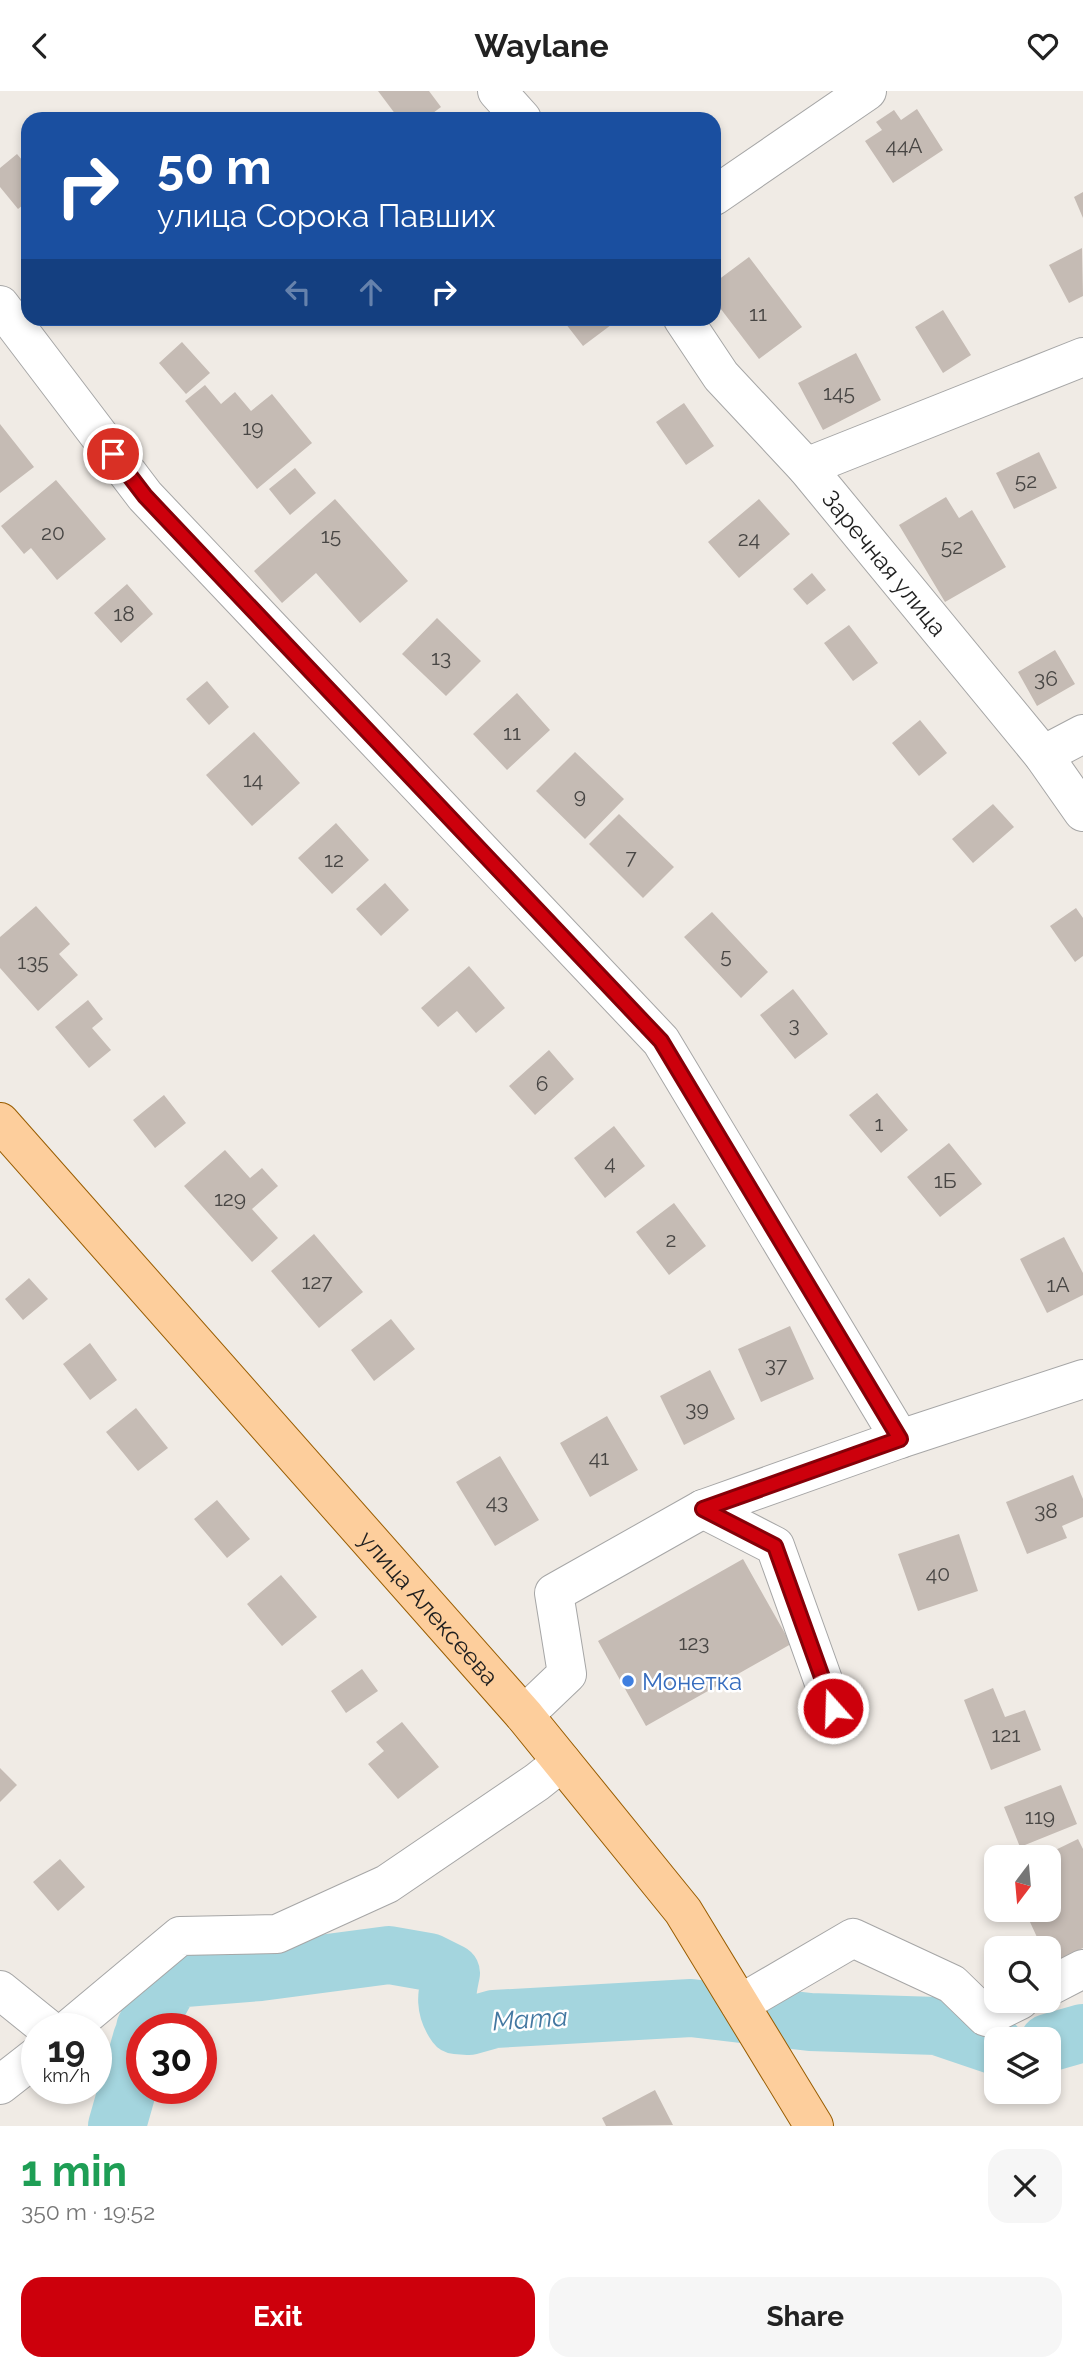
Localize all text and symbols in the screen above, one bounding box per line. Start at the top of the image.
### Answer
icon: back [21,27,59,65]
text: Waylane [474,27,609,64]
icon: heart [1024,27,1062,65]
house number: 44А [885,133,923,158]
text: 50 m [157,138,272,195]
icon: right [42,140,133,231]
text: улица Сорока Павших [157,197,496,234]
icon: left [279,273,317,311]
icon: ahead [352,273,390,311]
icon: right [425,273,463,311]
house number: 11 [749,301,767,326]
house number: 145 [823,380,855,405]
house number: 19 [242,415,264,440]
pin [83,424,143,484]
icon: arrive [94,435,132,473]
house number: 52 [1015,468,1037,493]
street label: Заречная улица [816,484,953,642]
house number: 20 [41,520,65,545]
house number: 15 [321,523,341,548]
house number: 24 [738,526,760,551]
house number: 52 [941,534,963,559]
house number: 18 [113,601,135,626]
house number: 13 [431,645,451,670]
house number: 36 [1034,666,1058,691]
house number: 11 [503,720,521,745]
house number: 14 [243,767,263,792]
house number: 9 [574,783,586,808]
house number: 7 [625,844,637,869]
house number: 12 [324,847,344,872]
house number: 5 [720,943,732,968]
house number: 135 [17,949,49,974]
house number: 3 [788,1012,800,1037]
house number: 6 [536,1071,548,1096]
house number: 1 [875,1111,884,1136]
house number: 4 [604,1150,616,1175]
house number: 1Б [934,1168,957,1193]
house number: 129 [214,1186,246,1211]
house number: 2 [666,1227,676,1252]
house number: 127 [301,1269,333,1294]
house number: 1А [1046,1272,1070,1297]
house number: 37 [765,1352,788,1377]
house number: 39 [685,1396,709,1421]
house number: 41 [589,1445,609,1470]
house number: 43 [486,1489,508,1514]
house number: 38 [1034,1498,1058,1523]
street label: улица Алексеева [353,1524,505,1691]
house number: 40 [926,1561,950,1586]
house number: 123 [678,1630,710,1655]
place label: Монетка [642,1667,742,1696]
position arrow [796,1671,870,1745]
marker: Монетка [620,1673,636,1689]
house number: 121 [992,1722,1020,1747]
house number: 119 [1025,1804,1055,1829]
north arrow [984,1845,1060,1921]
map controls [984,1845,1061,2104]
button: search [984,1936,1061,2013]
water label: Мата [491,2001,569,2037]
speed limit sign: 30 [126,2013,217,2104]
button: layers [984,2027,1061,2104]
text: 19 [48,2029,85,2070]
text: km/h [43,2065,90,2086]
text: 1 min [21,2147,127,2196]
button: close [988,2149,1062,2223]
text: 350 m · 19:52 [21,2198,155,2225]
button: Exit [21,2277,535,2357]
button: Share [549,2277,1062,2357]

